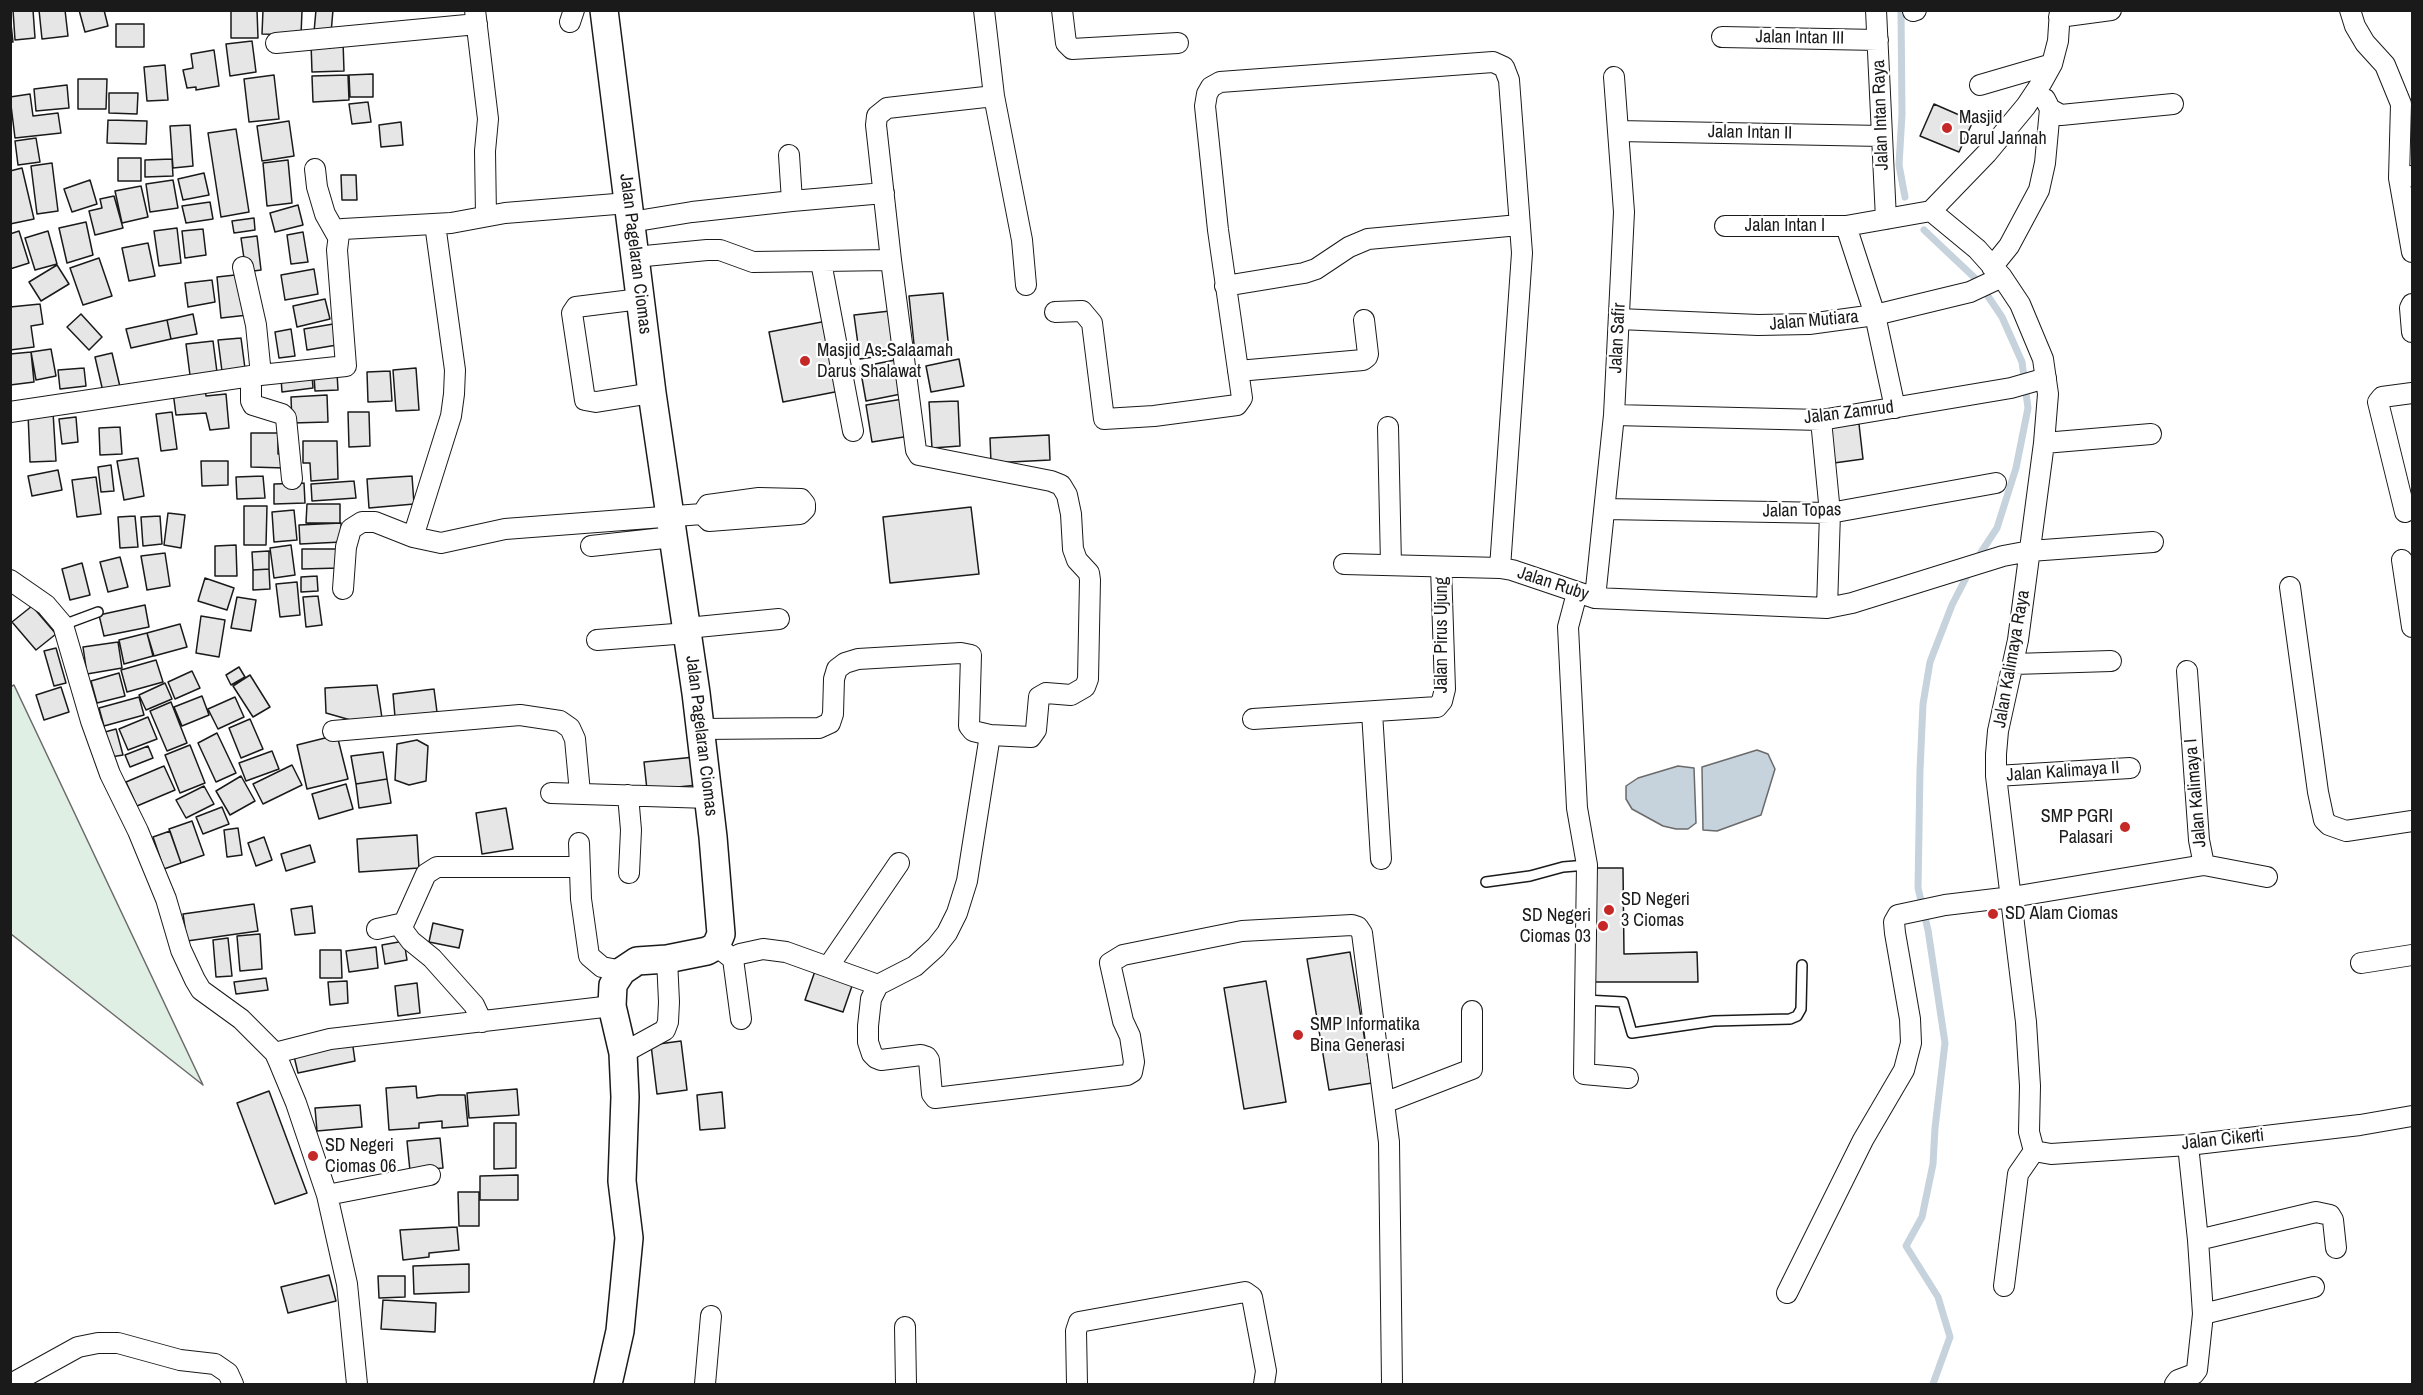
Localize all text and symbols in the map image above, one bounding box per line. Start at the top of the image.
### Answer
street label: Jalan Intan III [1756,26,1844,50]
street label: Jalan Intan Raya [1868,59,1894,171]
place label: Masjid Darul Jannah [1959,107,2047,150]
street label: Jalan Intan II [1708,121,1792,145]
marker: Masjid Darul Jannah [1940,121,1954,135]
street label: Jalan Pagelaran Ciomas [614,172,656,336]
street label: Jalan Intan I [1745,215,1825,237]
street label: Jalan Safir [1605,302,1631,374]
street label: Jalan Mutiara [1769,306,1859,336]
place label: Masjid As-Salaamah Darus Shalawat [817,340,953,382]
marker: Masjid As-Salaamah Darus Shalawat [798,354,812,368]
street label: Jalan Zamrud [1803,397,1895,429]
street label: Jalan Topas [1762,500,1842,522]
street label: Jalan Ruby [1515,562,1591,606]
street label: Jalan Pirus Ujung [1431,577,1453,693]
street label: Jalan Kalimaya Raya [1989,588,2035,730]
street label: Jalan Pagelaran Ciomas [680,654,722,818]
street label: Jalan Kalimaya I [2180,738,2212,848]
street label: Jalan Kalimaya II [2006,757,2120,787]
place label: SMP PGRI Palasari [2041,806,2113,848]
marker: SMP PGRI Palasari [2118,820,2132,834]
place label: SD Negeri 3 Ciomas [1621,889,1690,932]
marker: SD Negeri 3 Ciomas [1602,903,1616,917]
place label: SD Alam Ciomas [2005,903,2118,925]
place label: SD Negeri Ciomas 03 [1520,905,1591,948]
marker: SD Alam Ciomas [1986,907,2000,921]
marker: SD Negeri Ciomas 03 [1596,919,1610,933]
place label: SMP Informatika Bina Generasi [1310,1014,1420,1056]
marker: SMP Informatika Bina Generasi [1291,1028,1305,1042]
street label: Jalan Cikerti [2181,1125,2265,1155]
place label: SD Negeri Ciomas 06 [325,1135,396,1178]
marker: SD Negeri Ciomas 06 [306,1149,320,1163]

